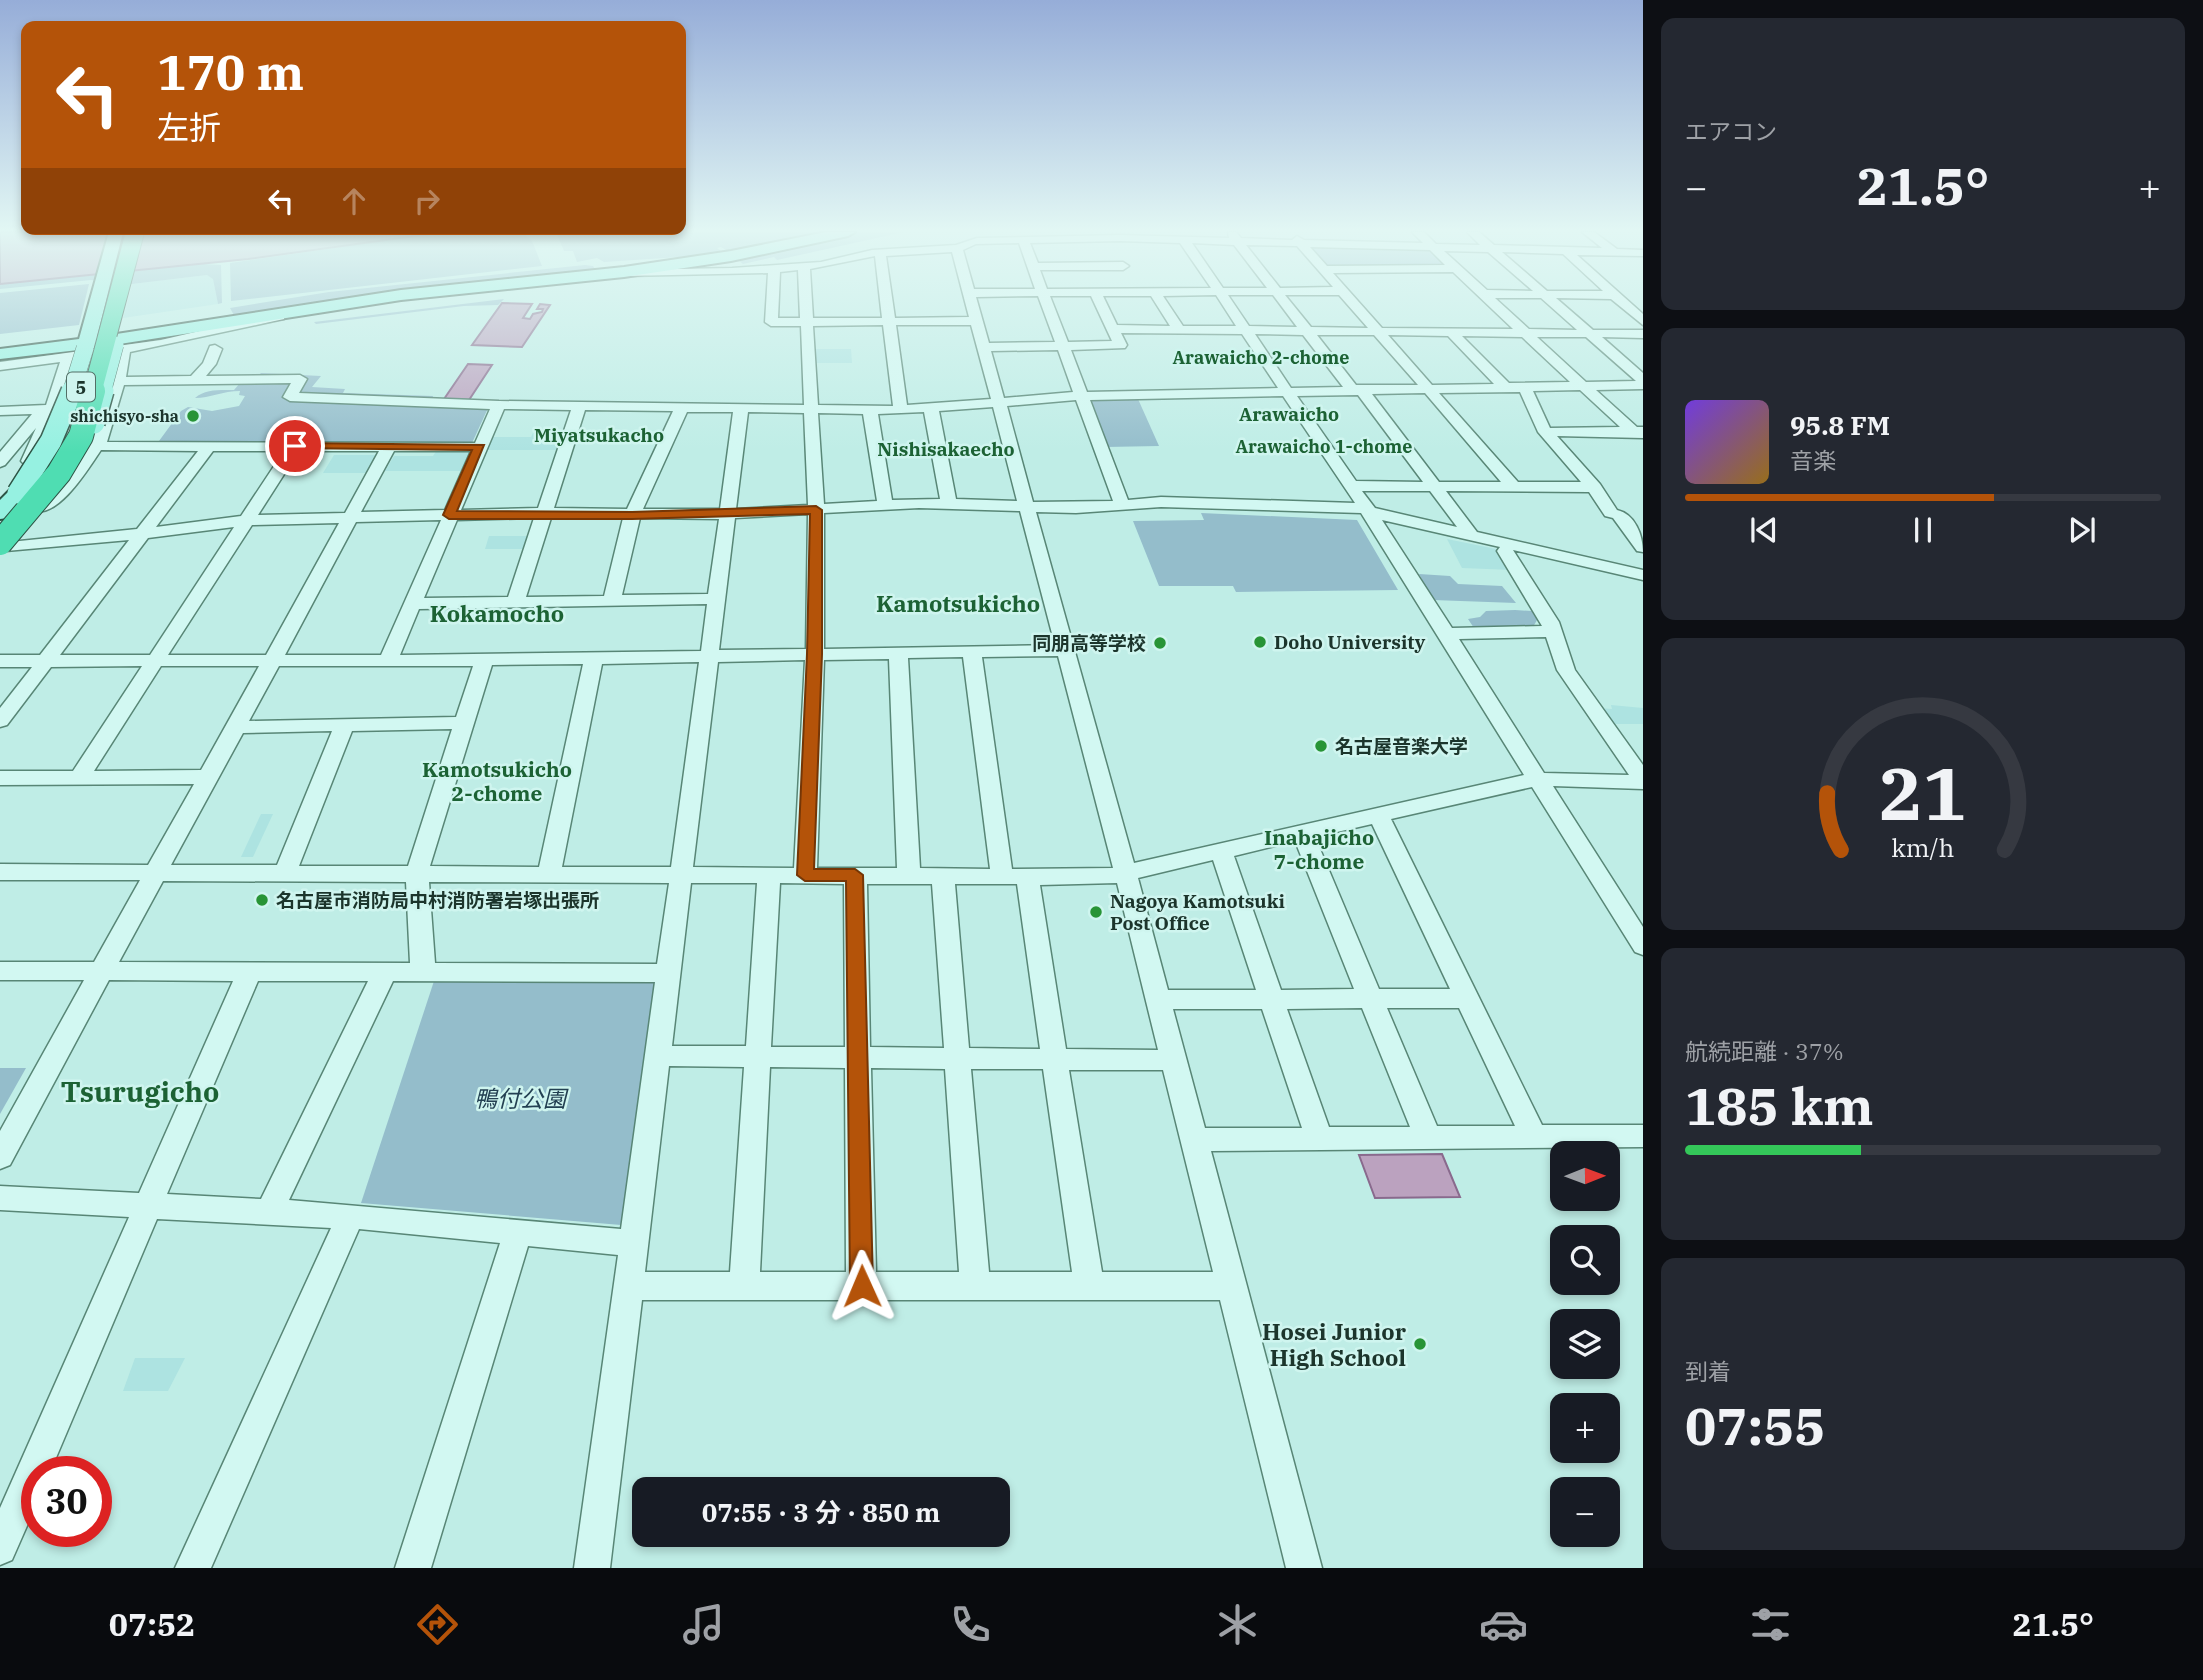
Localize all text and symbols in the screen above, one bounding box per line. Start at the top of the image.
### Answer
text: 170 m [157,40,304,103]
icon: left [42,49,133,140]
text: 左折 [157,106,221,148]
text: エアコン [1685,116,1777,146]
text: 21.5° [1857,152,1989,219]
text: − [1685,162,1708,211]
text: + [2138,162,2161,211]
icon: left [262,182,300,220]
icon: ahead [335,182,373,220]
icon: right [408,182,446,220]
district label: Arawaicho 2-chome [1173,346,1349,369]
road number: 5 [67,372,95,402]
district label: Arawaicho [1239,402,1339,426]
place label: shichisyo-sha [70,406,179,426]
marker: shichisyo-sha [185,408,201,424]
text: 95.8 FM [1790,408,1890,442]
pin [265,416,325,476]
district label: Miyatsukacho [534,423,664,447]
icon: arrive [276,427,314,465]
district label: Arawaicho 1-chome [1236,435,1412,458]
district label: Nishisakaecho [877,437,1015,461]
text: 音楽 [1790,445,1836,475]
icon: previous [1745,511,1783,549]
icon: pause [1904,511,1942,549]
icon: next [2063,511,2101,549]
district label: Kamotsukicho [876,588,1040,618]
district label: Kokamocho [430,598,564,628]
place label: Doho University [1274,630,1426,654]
place label: 同朋高等学校 [1032,631,1146,655]
marker: Doho University [1252,634,1268,650]
marker: 同朋高等学校 [1152,635,1168,651]
place label: 名古屋音楽大学 [1335,734,1468,758]
marker: 名古屋音楽大学 [1313,738,1329,754]
text: 21 [1879,745,1967,840]
district label: Kamotsukicho 2-chome [422,755,572,807]
district label: Inabajicho 7-chome [1264,823,1374,875]
text: km/h [1891,831,1955,864]
place label: 名古屋市消防局中村消防署岩塚出張所 [276,888,599,912]
place label: Nagoya Kamotsuki Post Office [1110,889,1285,935]
marker: 名古屋市消防局中村消防署岩塚出張所 [254,892,270,908]
marker: Nagoya Kamotsuki Post Office [1088,904,1104,920]
text: 航続距離 · 37% [1685,1036,1844,1066]
text: 185 km [1685,1072,1874,1139]
district label: Tsurugicho [61,1073,219,1110]
park label: 鴨付公園 [474,1083,569,1113]
north arrow [1550,1141,1620,1211]
map controls [1550,1141,1620,1547]
button: search [1550,1225,1620,1295]
position arrow [825,1249,899,1323]
button: layers [1550,1309,1620,1379]
place label: Hosei Junior High School [1262,1316,1407,1372]
marker: Hosei Junior High School [1412,1336,1428,1352]
text: 到着 [1685,1356,1731,1386]
text: 07:55 [1685,1392,1826,1459]
button: + [1550,1393,1620,1463]
speed limit sign: 30 [21,1456,112,1547]
button: − [1550,1477,1620,1547]
text: 07:55 · 3 分 · 850 m [702,1495,940,1529]
icon: directions [413,1600,462,1649]
icon: music [679,1600,728,1649]
icon: phone [946,1600,995,1649]
icon: climate [1213,1600,1262,1649]
icon: car [1479,1600,1528,1649]
icon: filters [1746,1600,1795,1649]
text: 07:52 [109,1603,195,1645]
text: 21.5° [2012,1603,2094,1645]

